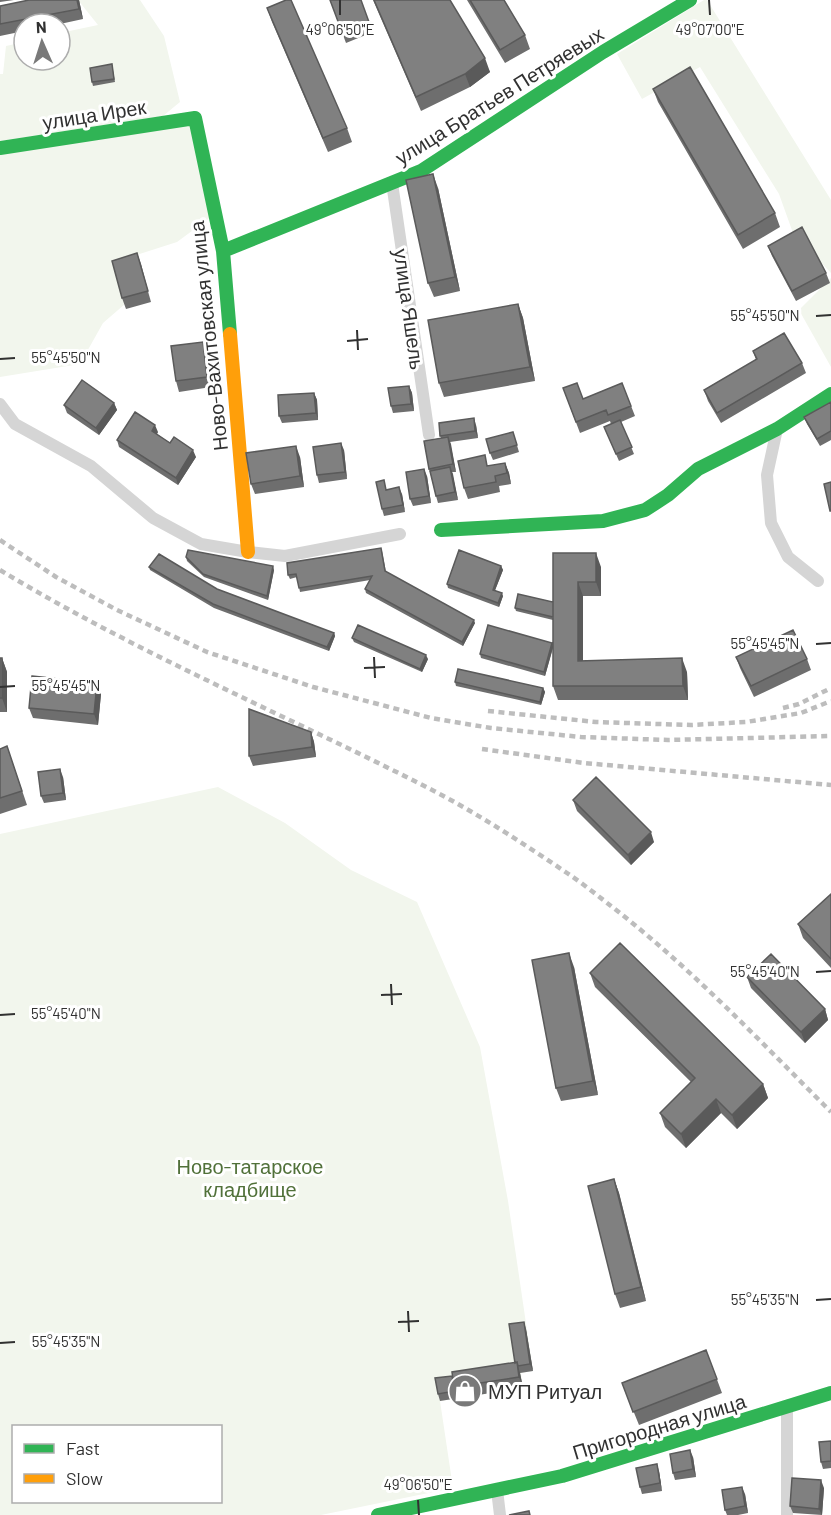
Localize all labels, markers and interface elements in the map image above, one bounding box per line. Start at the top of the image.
north arrow [12,12,72,72]
text: N [35,17,47,36]
text: 49°06'50"E [305,20,375,38]
text: 49°07'00"E [675,20,745,38]
street label: улица Братьев Петряевых [390,21,608,169]
street label: улица Ирек [41,94,148,134]
street label: Ново-Вахитовская улица [184,219,232,452]
street label: улица Яшель [390,247,430,371]
text: 55°45'50"N [730,306,800,324]
text: 55°45'50"N [31,348,101,366]
text: 55°45'45"N [730,634,800,652]
text: 55°45'45"N [31,676,101,694]
text: 55°45'40"N [730,962,800,980]
text: 55°45'40"N [31,1004,101,1022]
park label: Ново-татарское кладбище [177,1154,324,1201]
text: 55°45'35"N [731,1290,799,1308]
text: 55°45'35"N [32,1332,100,1350]
shop icon: МУП Ритуал [447,1373,483,1409]
place label: МУП Ритуал [488,1379,602,1403]
street label: Пригородная улица [569,1388,749,1464]
legend [12,1425,222,1503]
text: Fast [66,1437,100,1459]
text: Slow [66,1467,103,1489]
text: 49°06'50"E [383,1475,453,1493]

